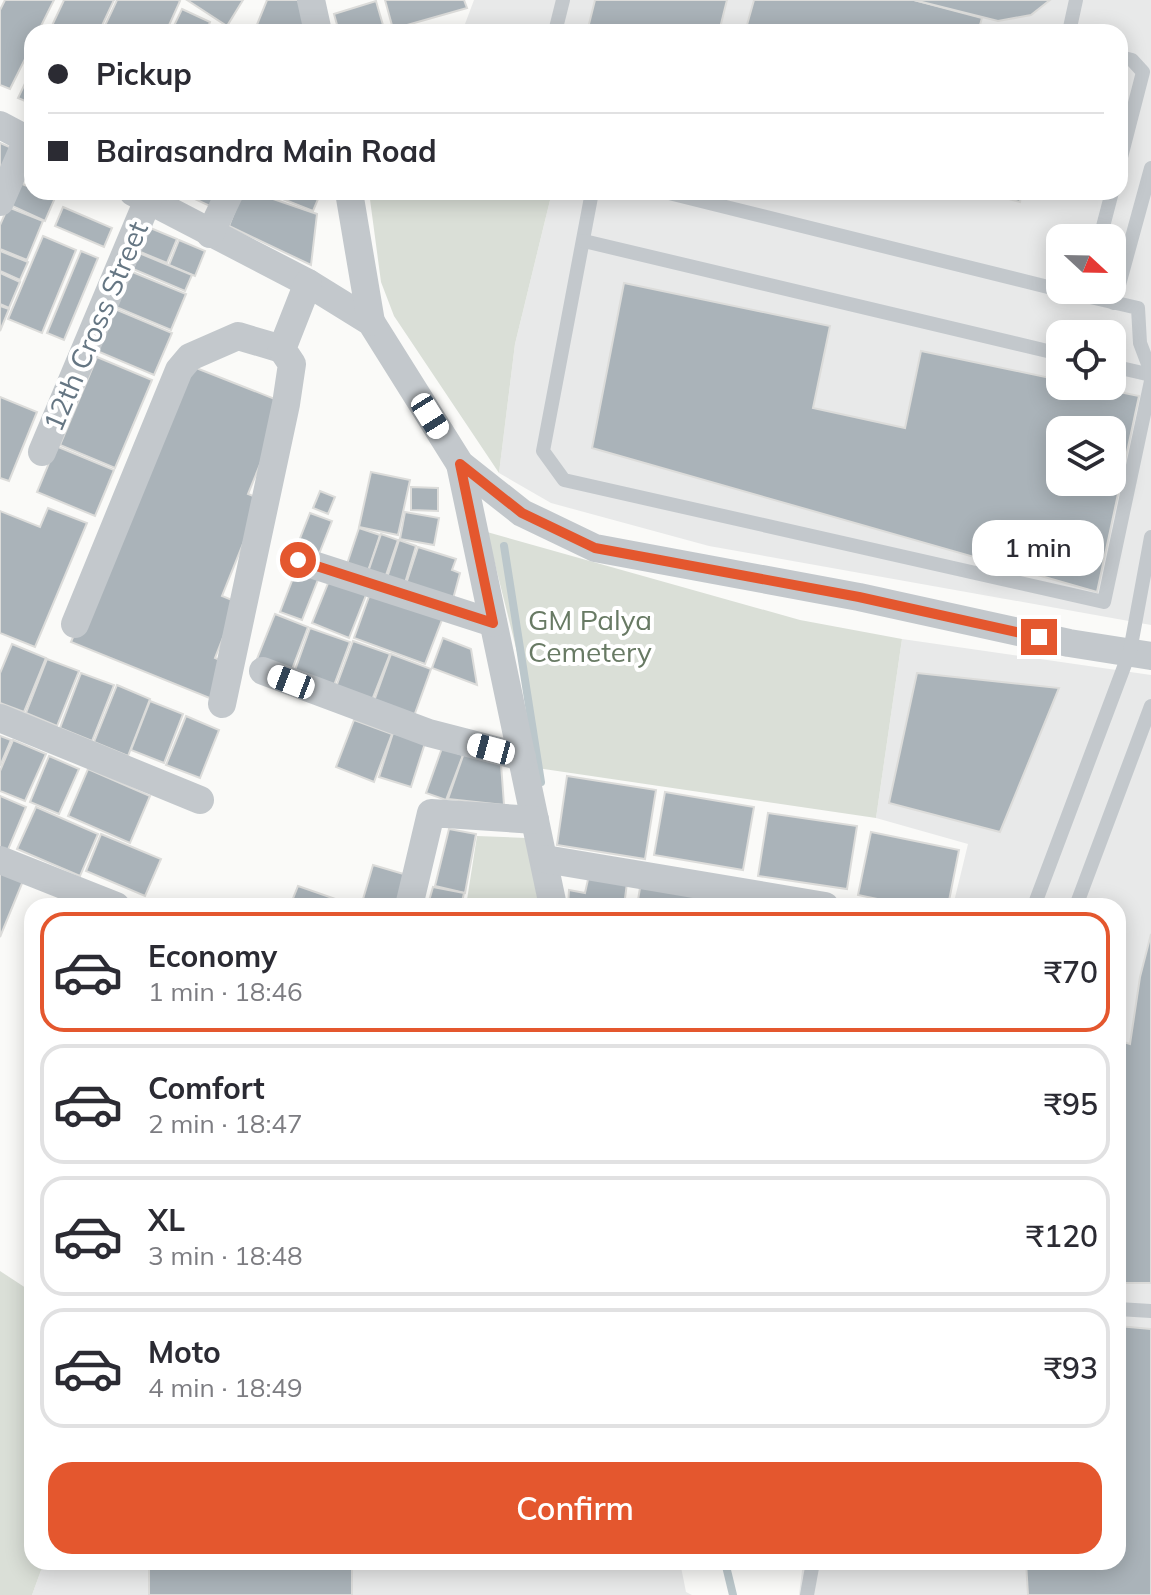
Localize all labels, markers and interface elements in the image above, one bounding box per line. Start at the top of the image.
text: Pickup [96,55,192,93]
text: Bairasandra Main Road [96,132,437,170]
street label: 12th Cross Street [35,216,155,436]
north arrow [1046,224,1126,304]
map controls [1046,224,1126,496]
button: locate [1046,320,1126,400]
car [407,389,453,443]
button: layers [1046,416,1126,496]
callout: 1 min [973,521,1105,577]
text: 1 min [1004,531,1072,564]
route start [280,542,316,578]
park label: GM Palya Cemetery [528,602,652,669]
route end [1021,619,1057,655]
car [264,662,318,702]
car [465,731,517,767]
icon: car [52,936,124,1008]
text: Economy [148,937,277,975]
text: ₹70 [1044,953,1098,991]
text: 1 min · 18:46 [148,975,303,1008]
icon: car [52,1068,124,1140]
text: Comfort [148,1069,265,1107]
text: ₹95 [1044,1085,1098,1123]
text: 2 min · 18:47 [148,1107,303,1140]
icon: car [52,1200,124,1272]
text: XL [148,1201,185,1239]
text: ₹120 [1026,1217,1098,1255]
text: 3 min · 18:48 [148,1239,303,1272]
icon: car [52,1332,124,1404]
text: Moto [148,1333,221,1371]
text: ₹93 [1044,1349,1098,1387]
text: 4 min · 18:49 [148,1371,303,1404]
button: Confirm [48,1462,1102,1554]

